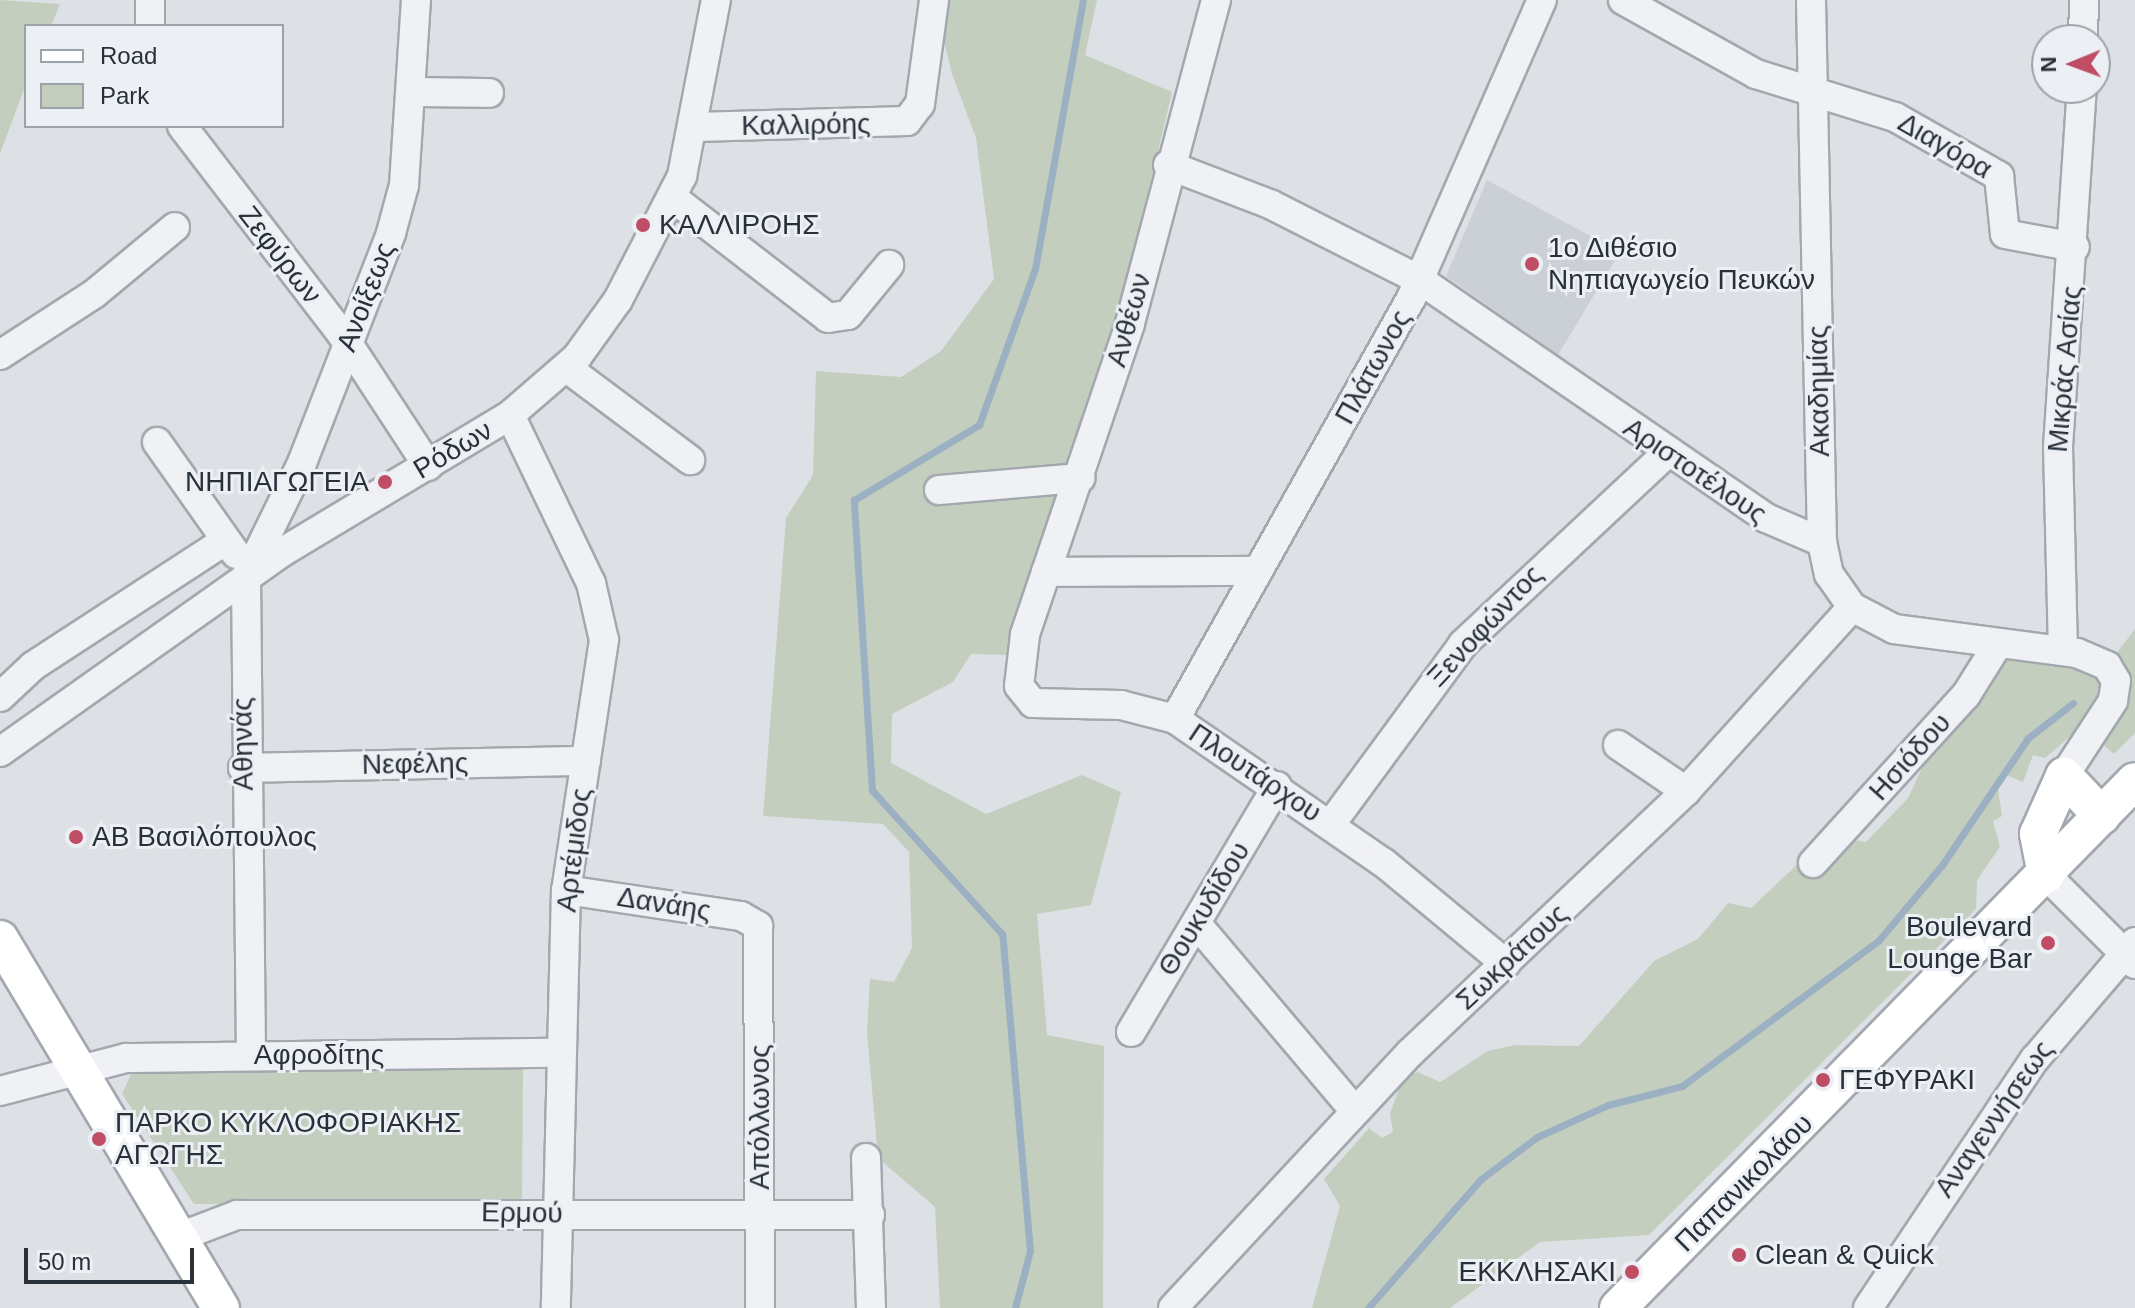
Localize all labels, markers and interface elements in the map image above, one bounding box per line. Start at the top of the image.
legend [24,24,284,128]
north arrow [2031,24,2111,104]
text: Road [100,42,157,69]
text: N [2036,56,2061,73]
text: Park [100,82,149,109]
street label: Διαγόρα [1892,106,1998,186]
street label: Καλλιρόης [741,107,871,143]
street label: Ζεφύρων [231,199,329,311]
place label: ΚΑΛΛΙΡΟΗΣ [659,208,820,242]
marker: ΚΑΛΛΙΡΟΗΣ [634,216,652,234]
place label: 1ο Διθέσιο Νηπιαγωγείο Πευκών [1548,231,1815,297]
street label: Ανοίξεως [330,238,402,356]
marker: 1ο Διθέσιο Νηπιαγωγείο Πευκών [1523,255,1541,273]
street label: Ανθέων [1100,269,1158,371]
street label: Μικράς Ασίας [2041,283,2089,455]
street label: Πλάτωνος [1328,304,1418,430]
street label: Ακαδημίας [1801,325,1837,457]
street label: Αριστοτέλους [1617,411,1773,531]
street label: Ρόδων [408,414,498,486]
place label: ΝΗΠΙΑΓΩΓΕΙΑ [185,465,369,499]
marker: ΝΗΠΙΑΓΩΓΕΙΑ [376,473,394,491]
street label: Ξενοφώντος [1420,558,1550,694]
street label: Αθηνάς [225,697,261,791]
street label: Ησιόδου [1862,706,1958,808]
street label: Πλουτάρχου [1182,716,1328,830]
street label: Νεφέλης [362,746,468,782]
street label: Αρτέμιδος [550,786,598,914]
place label: ΑΒ Βασιλόπουλος [92,820,317,854]
marker: ΑΒ Βασιλόπουλος [67,828,85,846]
street label: Θουκυδίδου [1151,836,1257,982]
street label: Δανάης [615,880,713,928]
street label: Σωκράτους [1449,897,1575,1017]
place label: Boulevard Lounge Bar [1887,910,2032,976]
marker: Boulevard Lounge Bar [2039,934,2057,952]
street label: Αναγεννήσεως [1928,1034,2060,1204]
street label: Αφροδίτης [254,1038,384,1072]
street label: Απόλλωνος [743,1044,777,1190]
place label: ΓΕΦΥΡΑΚΙ [1839,1063,1975,1097]
marker: ΓΕΦΥΡΑΚΙ [1814,1071,1832,1089]
place label: ΠΑΡΚΟ ΚΥΚΛΟΦΟΡΙΑΚΗΣ ΑΓΩΓΗΣ [115,1106,461,1172]
street label: Παπανικολάου [1668,1107,1820,1259]
marker: ΠΑΡΚΟ ΚΥΚΛΟΦΟΡΙΑΚΗΣ ΑΓΩΓΗΣ [90,1130,108,1148]
street label: Ερμού [481,1195,563,1231]
scale bar [28,1232,198,1282]
place label: Clean & Quick [1755,1238,1934,1272]
marker: Clean & Quick [1730,1246,1748,1264]
text: 50 m [38,1248,91,1275]
place label: ΕΚΚΛΗΣΑΚΙ [1459,1255,1616,1289]
marker: ΕΚΚΛΗΣΑΚΙ [1623,1263,1641,1281]

